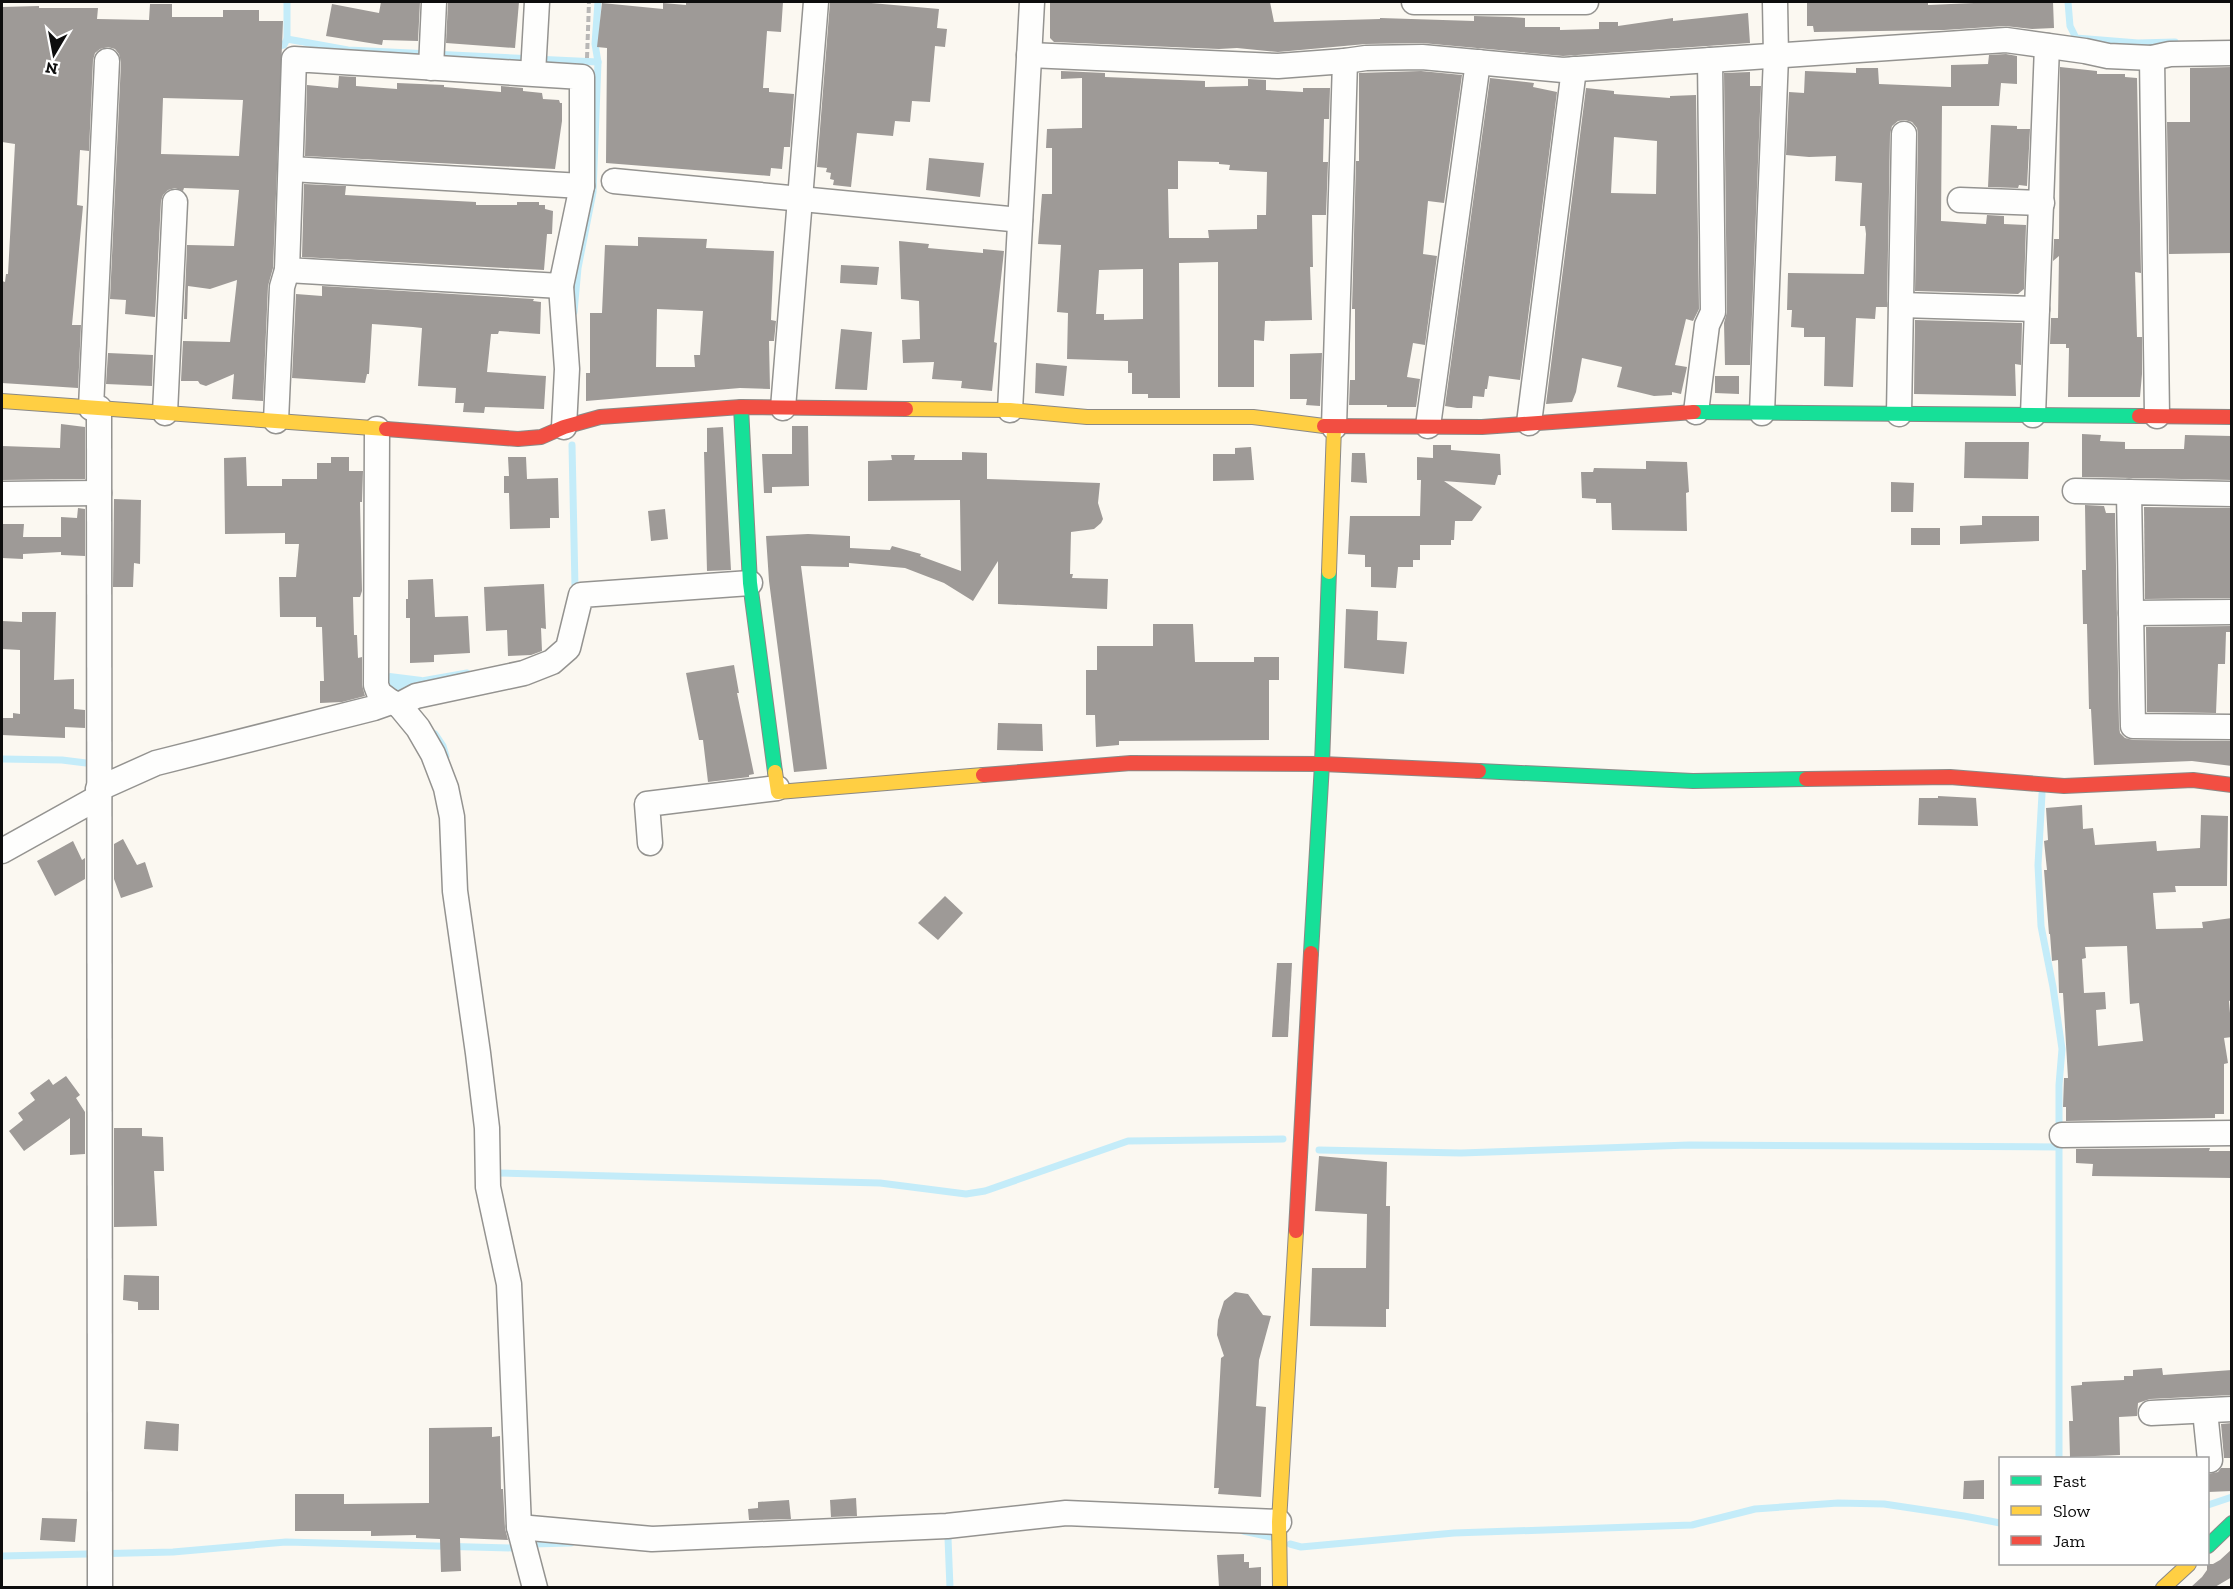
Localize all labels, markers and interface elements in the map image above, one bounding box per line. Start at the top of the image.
north arrow [24,24,84,84]
text: N [44,58,59,79]
legend [1999,1457,2209,1565]
text: Fast [2053,1470,2086,1492]
text: Slow [2053,1500,2090,1522]
text: Jam [2053,1530,2085,1552]

